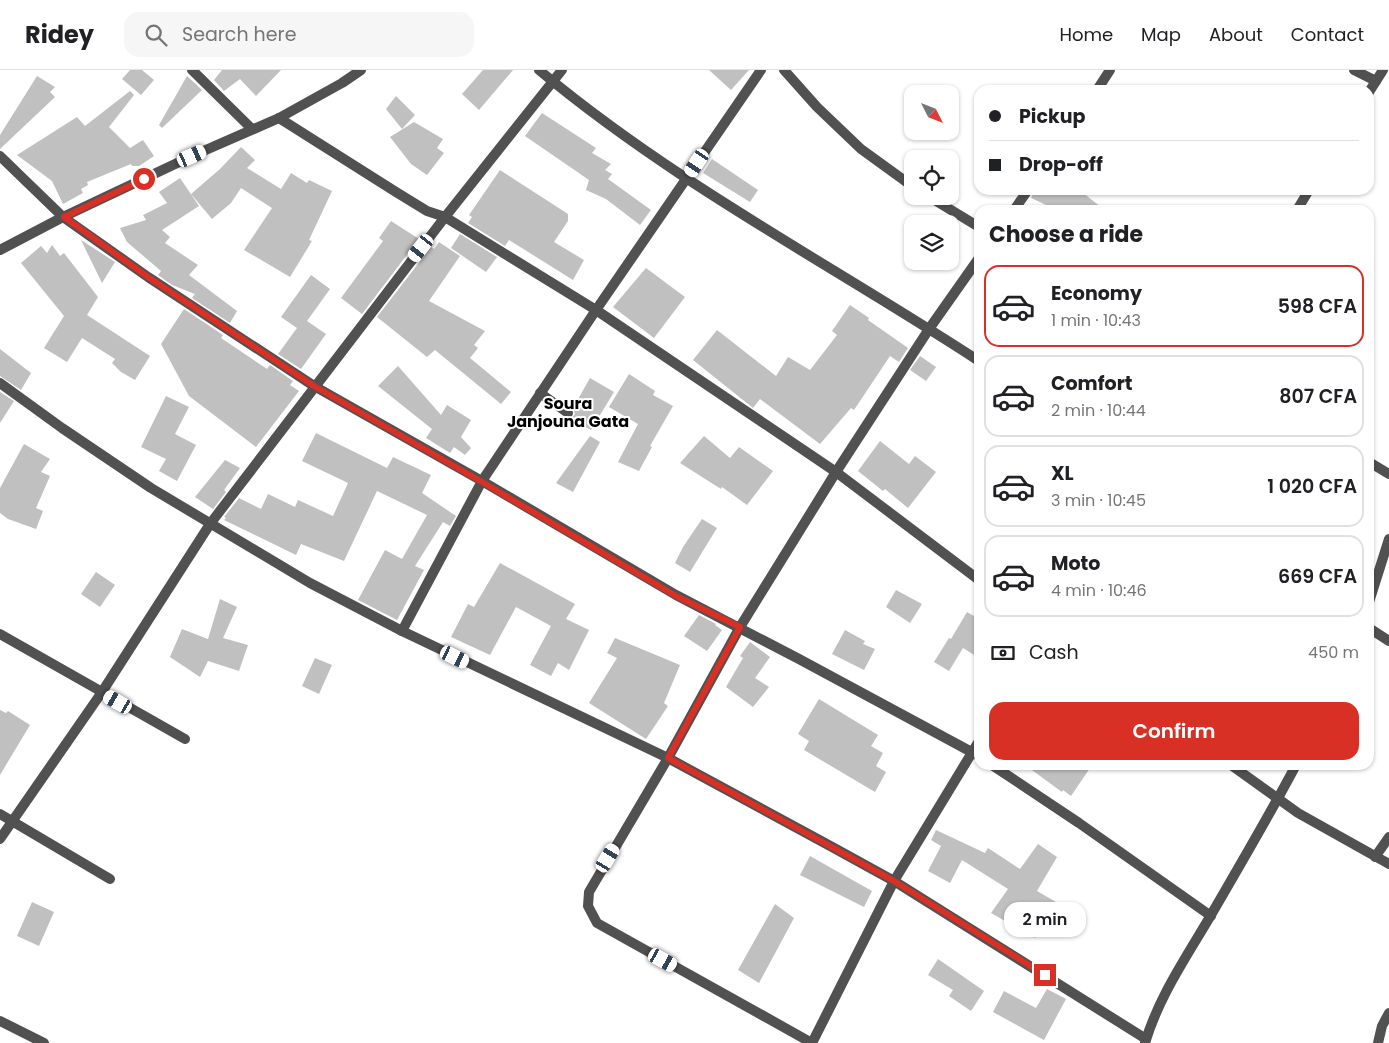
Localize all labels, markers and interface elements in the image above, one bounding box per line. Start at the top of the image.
search box [124,12,474,57]
text: Ridey [25,18,94,51]
icon: search [142,21,170,49]
text: Search here [182,21,296,48]
text: Home [1059,22,1113,47]
text: Map [1141,22,1181,47]
text: About [1209,22,1263,47]
text: Contact [1291,22,1364,47]
north arrow [904,85,959,140]
map controls [904,85,959,270]
text: Pickup [1019,103,1085,130]
car [175,143,208,169]
car [682,146,711,180]
button: locate [904,150,959,205]
text: Drop-off [1019,151,1103,178]
route start [133,168,155,190]
button: layers [904,215,959,270]
text: Choose a ride [989,219,1143,250]
car [405,232,436,264]
text: Economy [1051,280,1142,307]
icon: car [991,284,1036,329]
text: 598 CFA [1278,293,1357,320]
text: 1 min · 10:43 [1051,309,1141,332]
text: Comfort [1051,370,1133,397]
icon: car [991,374,1036,419]
text: 807 CFA [1279,383,1357,410]
district label: Soura Janjouna Gata [507,392,629,433]
text: 2 min · 10:44 [1051,399,1146,422]
text: XL [1051,460,1074,487]
icon: car [991,464,1036,509]
text: 1 020 CFA [1267,473,1357,500]
text: 3 min · 10:45 [1051,489,1146,512]
text: Moto [1051,550,1100,577]
icon: car [991,554,1036,599]
text: 669 CFA [1278,563,1357,590]
text: 4 min · 10:46 [1051,579,1147,602]
icon: cash [989,639,1017,667]
text: Cash [1029,639,1079,666]
text: 450 m [1308,641,1359,664]
car [438,644,471,670]
car [101,688,134,716]
button: Confirm [989,702,1359,760]
car [593,841,622,875]
callout: 2 min [1004,902,1086,938]
text: 2 min [1023,908,1067,931]
car [646,946,679,974]
route end [1034,964,1056,986]

